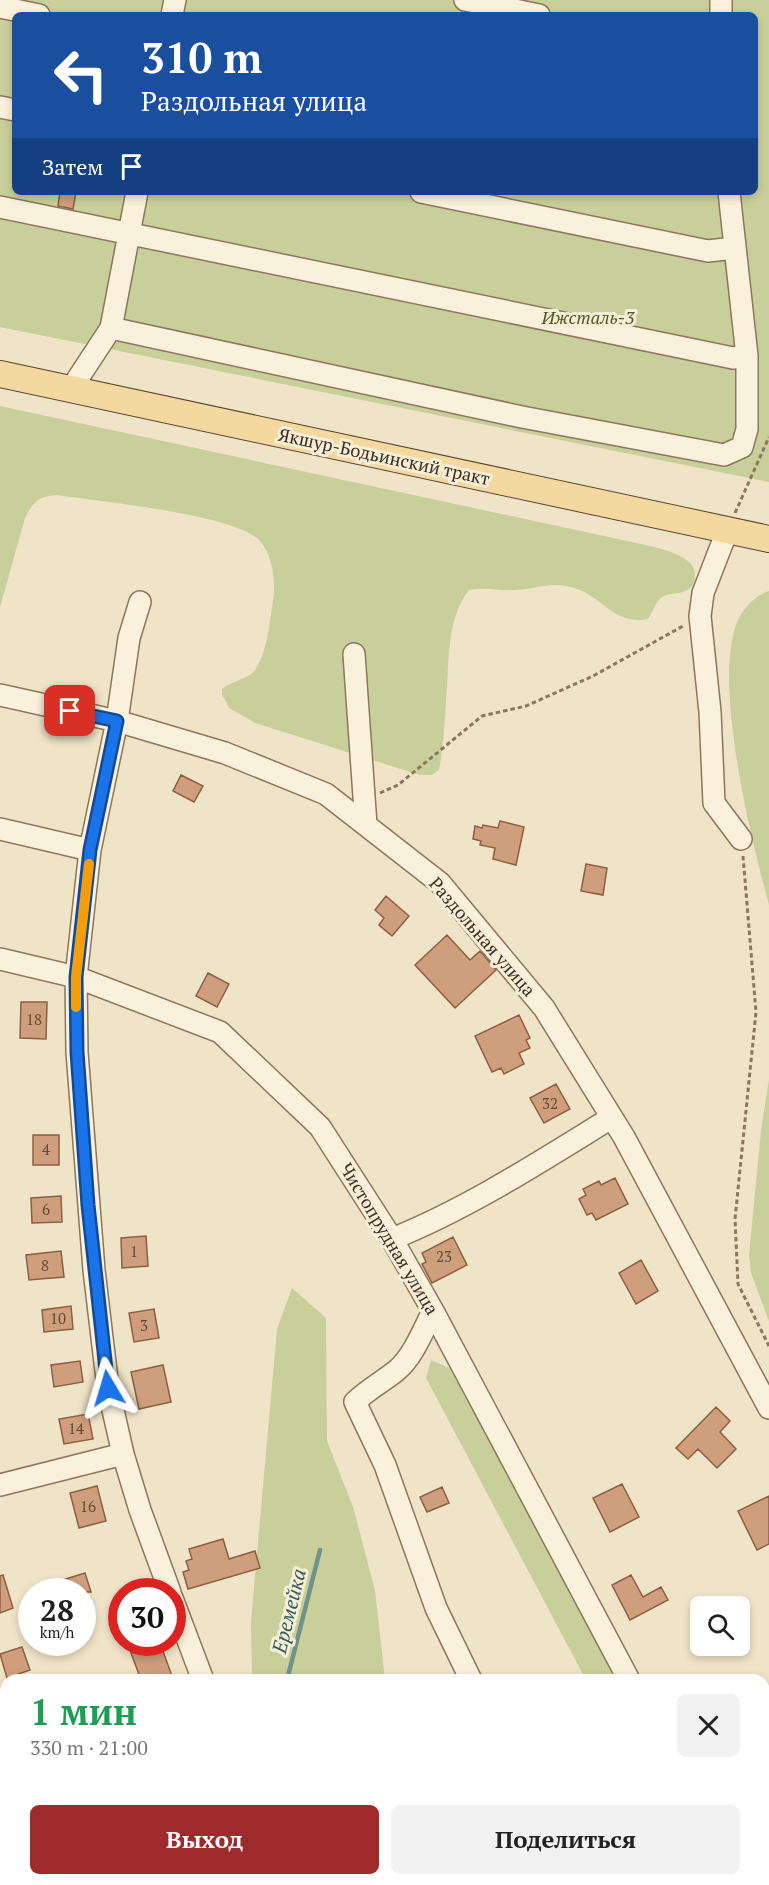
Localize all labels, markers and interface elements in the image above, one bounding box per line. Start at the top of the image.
text: 310 m [141,29,262,85]
icon: left [42,36,120,114]
text: Раздольная улица [141,83,367,119]
icon: arrive [115,150,148,183]
text: Затем [42,152,103,181]
park label: Ижсталь-3 [540,305,635,329]
street label: Якшур-Бодьинский тракт [276,422,492,490]
pin [44,685,95,736]
icon: arrive [53,694,86,727]
street label: Раздольная улица [424,872,541,1001]
house number: 18 [26,1009,42,1029]
house number: 32 [542,1093,558,1113]
house number: 4 [42,1139,50,1159]
street label: Чистопрудная улица [335,1158,445,1319]
house number: 6 [42,1199,50,1219]
house number: 1 [130,1241,138,1261]
house number: 23 [436,1246,452,1266]
house number: 8 [41,1255,49,1275]
house number: 10 [50,1308,66,1328]
house number: 3 [140,1315,148,1335]
position arrow [76,1356,140,1420]
house number: 14 [68,1418,84,1438]
house number: 16 [80,1496,96,1516]
water label: Еремейка [265,1566,312,1657]
speed limit sign: 30 [108,1578,186,1656]
text: 28 [40,1590,74,1630]
map controls [690,1596,750,1656]
button: search [690,1596,750,1656]
text: km/h [40,1622,74,1642]
text: 1 мин [30,1688,137,1735]
button: close [677,1694,740,1757]
text: 330 m · 21:00 [30,1734,148,1761]
button: Выход [30,1805,379,1874]
button: Поделиться [391,1805,740,1874]

